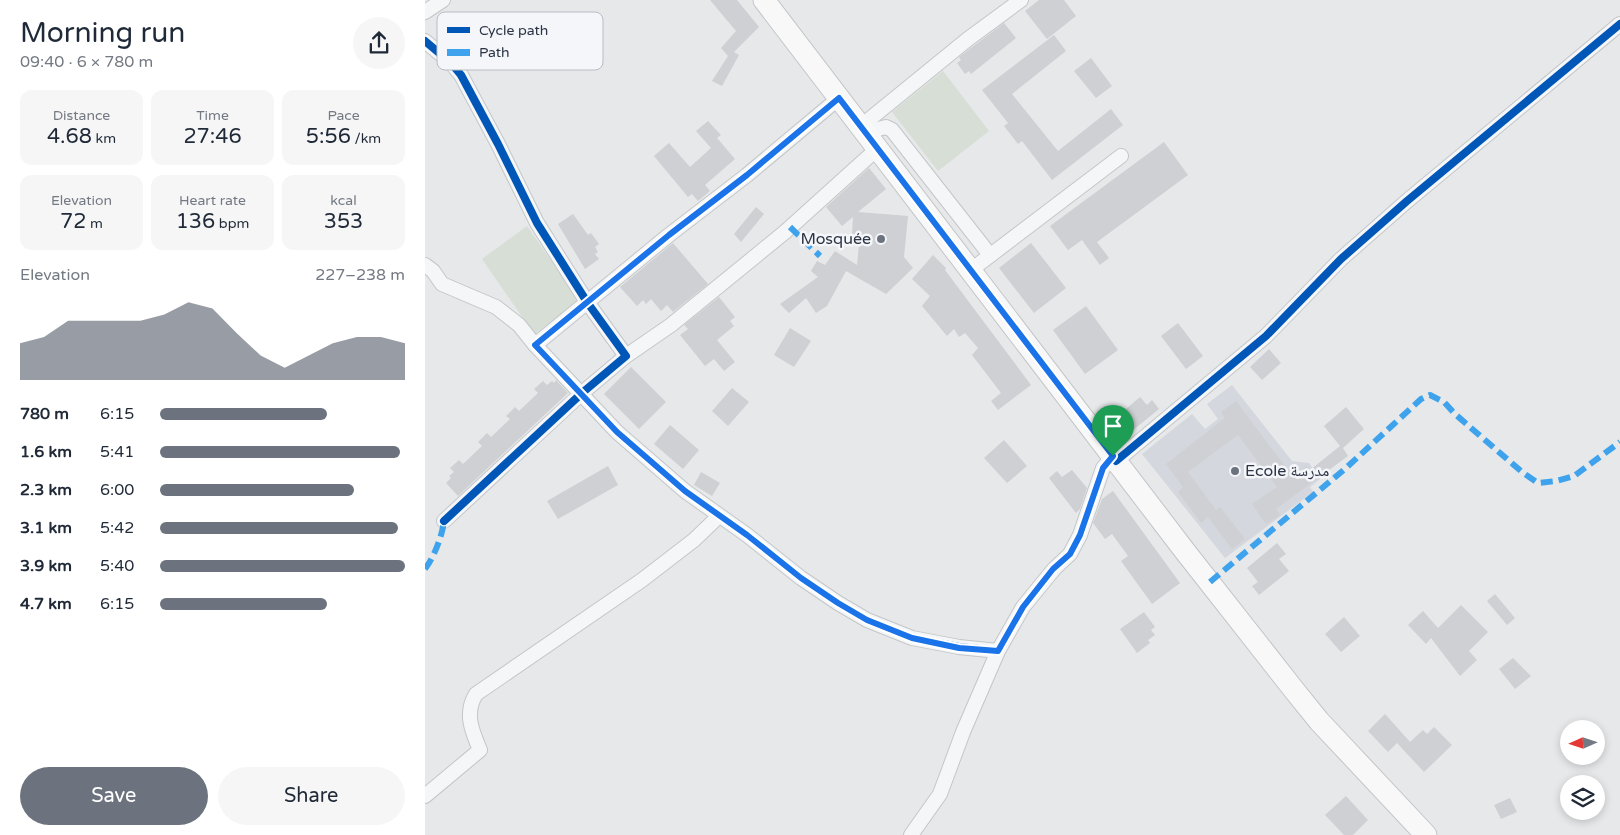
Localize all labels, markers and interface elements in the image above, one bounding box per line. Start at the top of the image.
legend [437,12,603,70]
text: Morning run [20,16,185,50]
button: share [353,17,405,69]
text: Cycle path [479,22,548,39]
text: Path [479,44,510,61]
text: 09:40 · 6 × 780 m [20,52,153,72]
text: Distance [53,107,110,124]
text: Time [196,107,229,124]
text: Pace [327,107,360,124]
text: 4.68 [47,124,92,149]
text: 27:46 [183,124,242,149]
text: 5:56 [306,124,351,149]
text: km [92,130,116,147]
text: /km [351,130,381,147]
text: Elevation [51,192,112,209]
text: Heart rate [179,192,246,209]
text: kcal [330,192,357,209]
text: 72 [60,209,86,234]
text: 136 [176,209,215,234]
text: 353 [324,209,363,234]
text: m [86,215,103,232]
text: bpm [215,215,249,232]
place label: Mosquée [800,229,871,249]
marker: Mosquée [875,233,887,245]
text: Elevation [20,265,90,285]
text: 227–238 m [315,265,405,285]
text: 780 m [20,404,69,424]
text: 6:15 [100,404,134,424]
pin [1092,405,1134,456]
icon: arrive [1099,412,1127,440]
text: 1.6 km [20,442,72,462]
text: 5:41 [100,442,134,462]
place label: Ecole مدرسة [1245,461,1329,481]
marker: Ecole مدرسة [1229,465,1241,477]
text: 2.3 km [20,480,72,500]
text: 6:00 [100,480,134,500]
text: 3.1 km [20,518,72,538]
text: 5:42 [100,518,134,538]
text: 3.9 km [20,556,72,576]
text: 5:40 [100,556,134,576]
text: 4.7 km [20,594,72,614]
text: 6:15 [100,594,134,614]
north arrow [1560,720,1605,765]
map controls [1560,720,1605,820]
button: Save [20,767,208,825]
button: Share [218,767,405,825]
button: layers [1560,775,1605,820]

